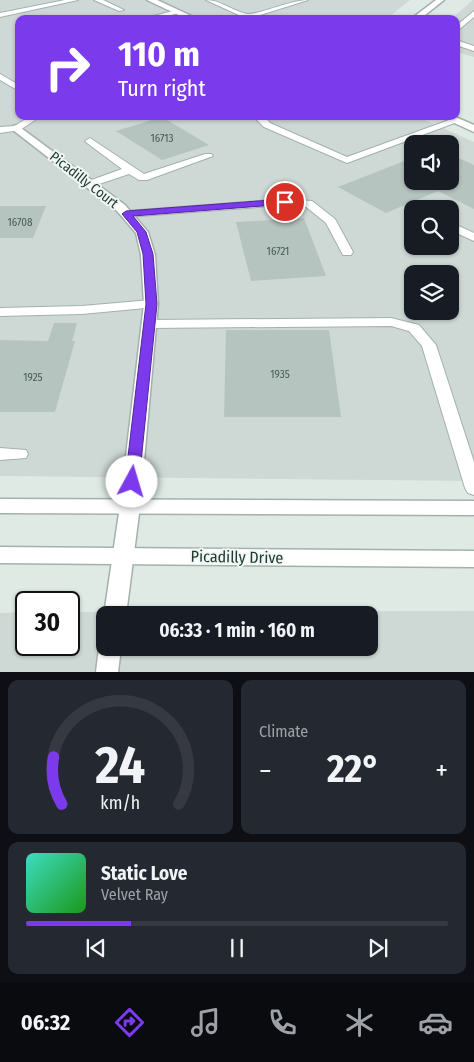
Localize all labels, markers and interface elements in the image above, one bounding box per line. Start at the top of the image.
text: 110 m [118,33,200,75]
icon: right [35,35,100,100]
text: Turn right [118,75,206,102]
house number: 16713 [150,132,174,145]
map controls [404,135,459,320]
button: sound [404,135,459,190]
street label: Picadilly Court [46,148,122,212]
pin [264,181,306,223]
icon: arrive [271,188,299,216]
button: search [404,200,459,255]
house number: 16708 [7,216,33,229]
house number: 16721 [267,245,289,258]
button: layers [404,265,459,320]
house number: 1935 [270,368,290,381]
house number: 1925 [23,371,43,384]
position arrow [105,455,157,507]
street label: Picadilly Drive [191,547,284,567]
speed limit sign: 30 [15,591,80,656]
text: 06:33 · 1 min · 160 m [159,619,315,642]
text: Climate [259,722,308,741]
text: 24 [95,734,145,797]
text: 22° [327,746,380,792]
text: − [259,754,272,787]
text: + [435,754,448,787]
text: km/h [101,792,140,814]
text: Static Love [101,862,188,885]
text: Velvet Ray [101,885,168,904]
icon: previous [82,934,110,962]
icon: pause [223,934,251,962]
icon: next [364,934,392,962]
icon: directions [112,1005,147,1040]
icon: music [188,1005,223,1040]
icon: phone [265,1005,300,1040]
icon: climate [342,1005,377,1040]
icon: car [418,1005,453,1040]
text: 06:32 [21,1009,70,1036]

